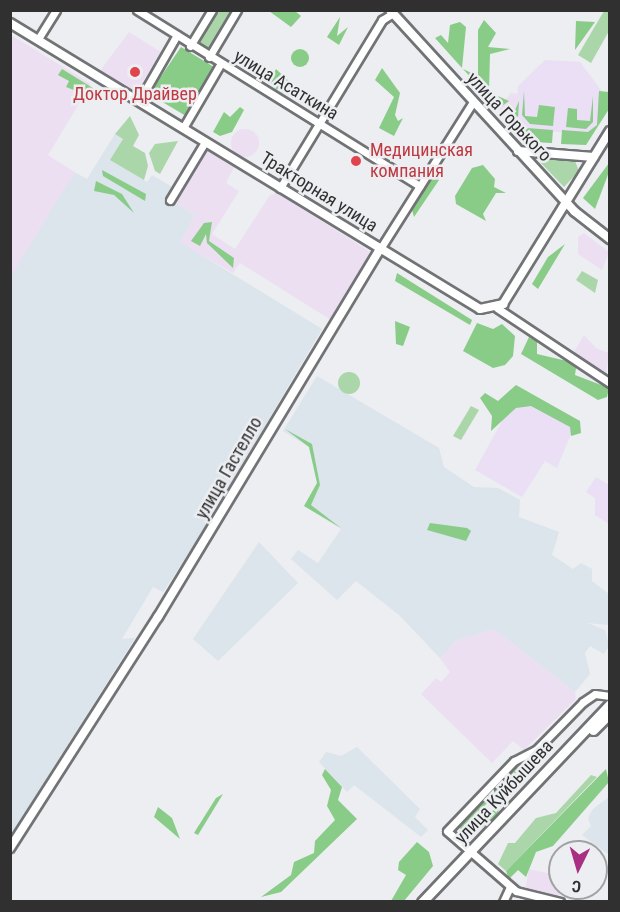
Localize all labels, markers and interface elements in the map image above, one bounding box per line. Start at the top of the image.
street label: улица Асаткина [230,45,342,125]
marker: Доктор Драйвер [126,63,144,81]
street label: улица Горького [462,68,556,166]
place label: Доктор Драйвер [73,83,197,105]
place label: Медицинская компания [370,140,473,182]
street label: Тракторная улица [256,147,382,237]
marker: Медицинская компания [347,152,365,170]
street label: улица Гастелло [191,413,267,523]
street label: улица Куйбышева [450,736,558,848]
north arrow [548,840,608,900]
text: С [571,877,582,896]

